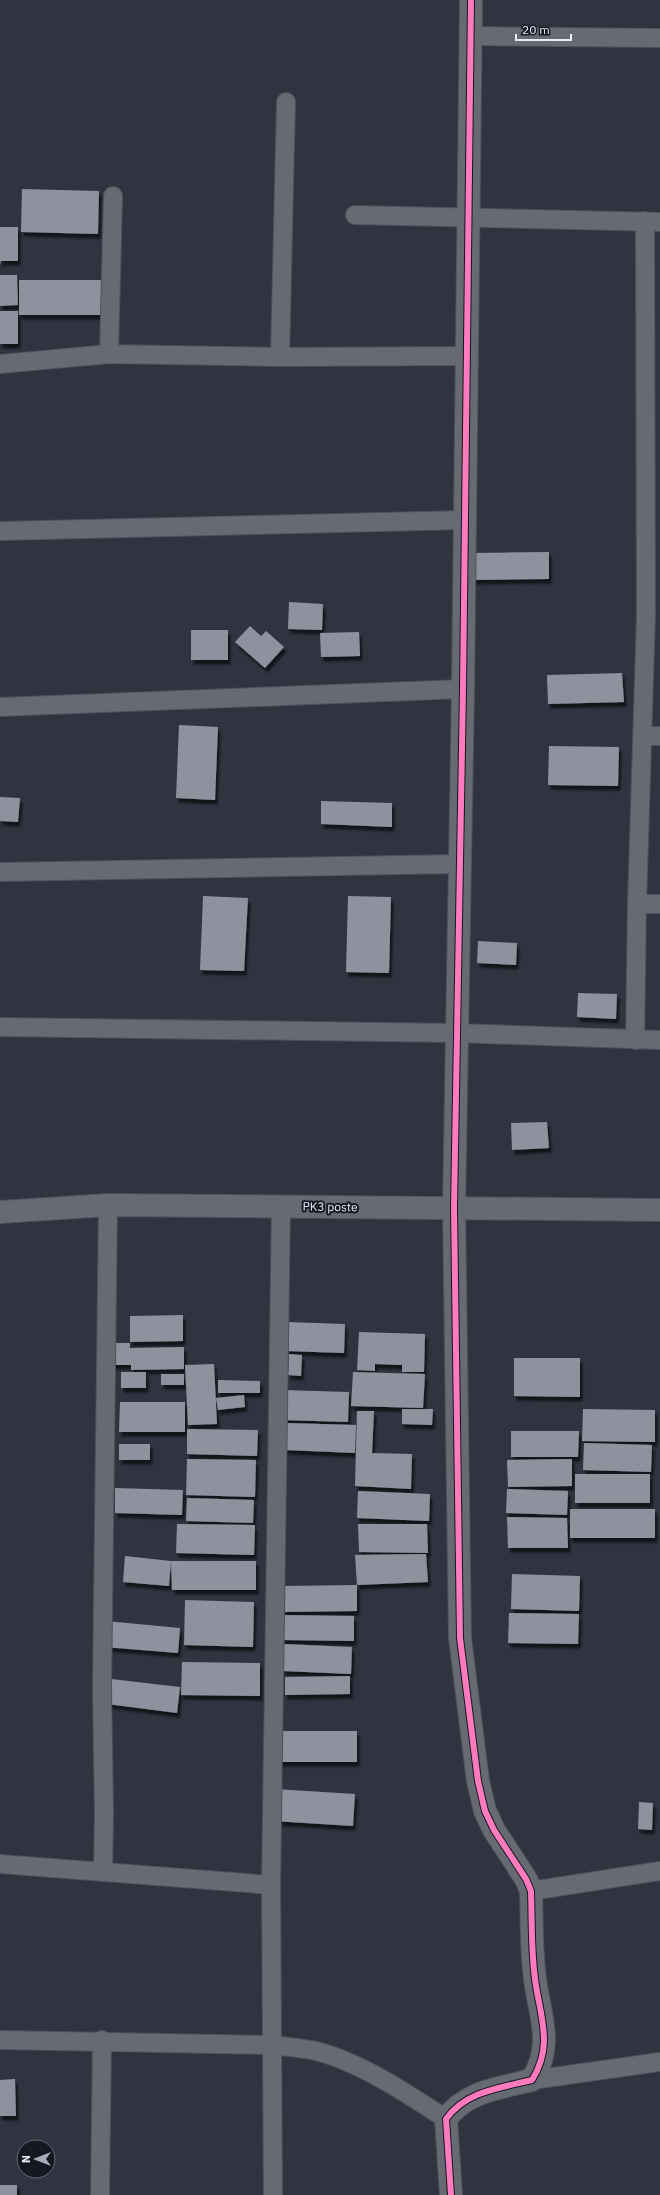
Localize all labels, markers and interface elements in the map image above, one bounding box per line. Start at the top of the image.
scale bar [516,16,571,42]
text: 20 m [522,22,550,37]
street label: PK3 poste [302,1199,358,1214]
north arrow [16,2139,56,2179]
text: N [19,2155,33,2163]

